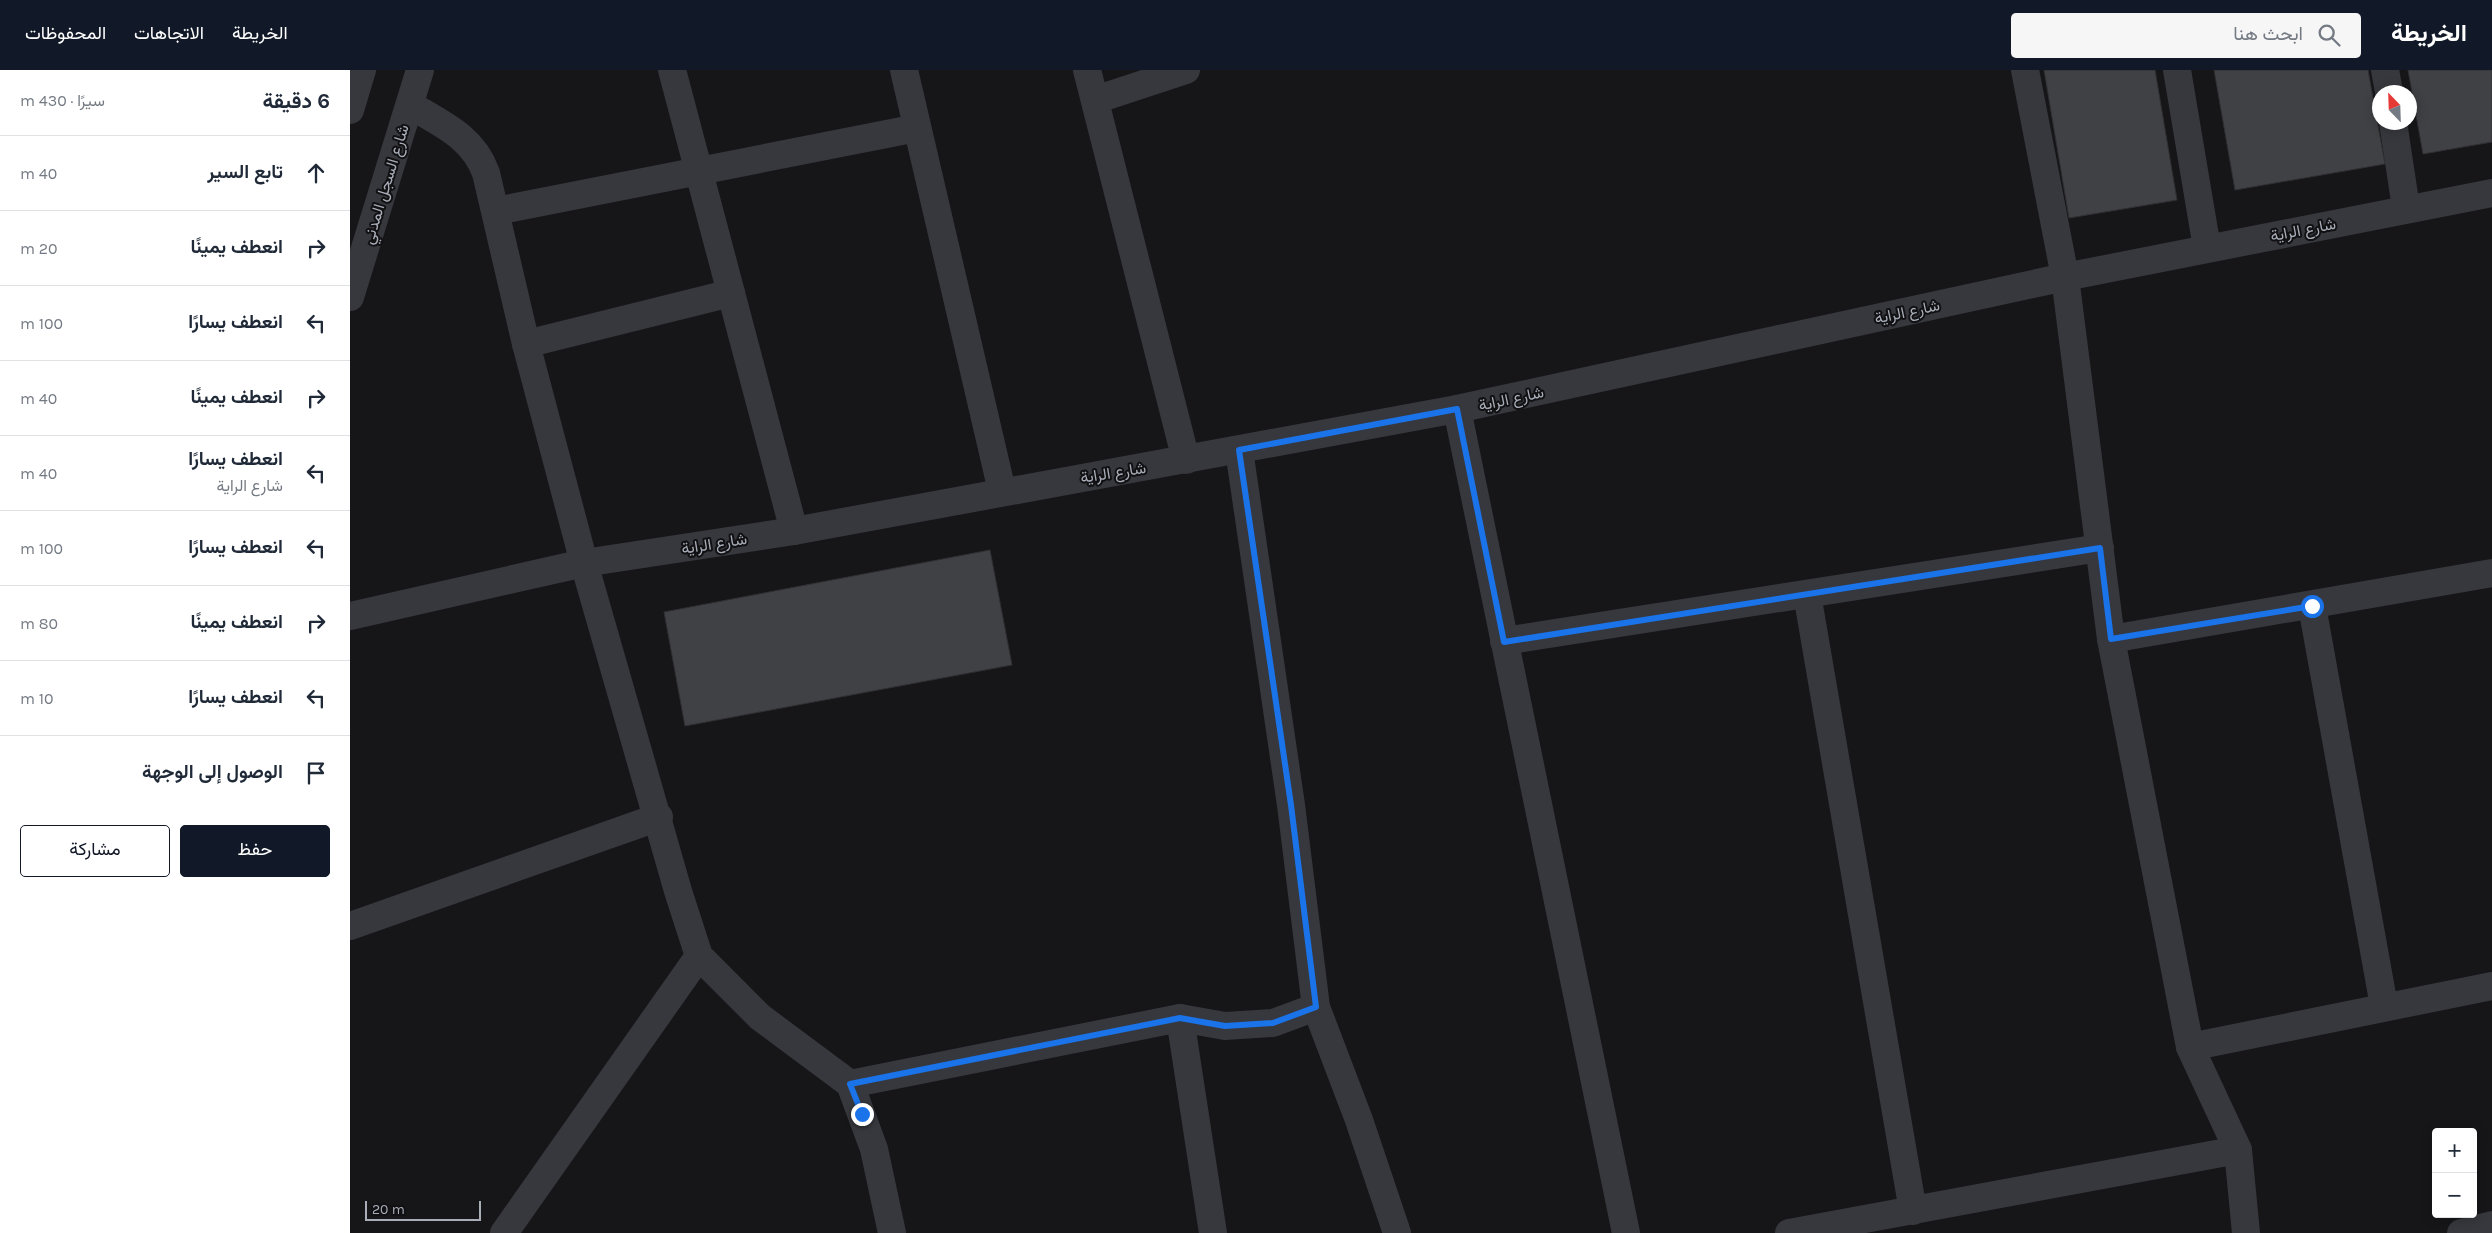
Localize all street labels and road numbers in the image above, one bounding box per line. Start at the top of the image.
street label: شارع السجل المدني [358,122,417,247]
street label: شارع الراية [2269,214,2338,247]
street label: شارع الراية [1873,295,1942,330]
street label: شارع الراية [1477,382,1546,417]
street label: شارع الراية [1079,458,1148,489]
street label: شارع الراية [680,529,749,560]

